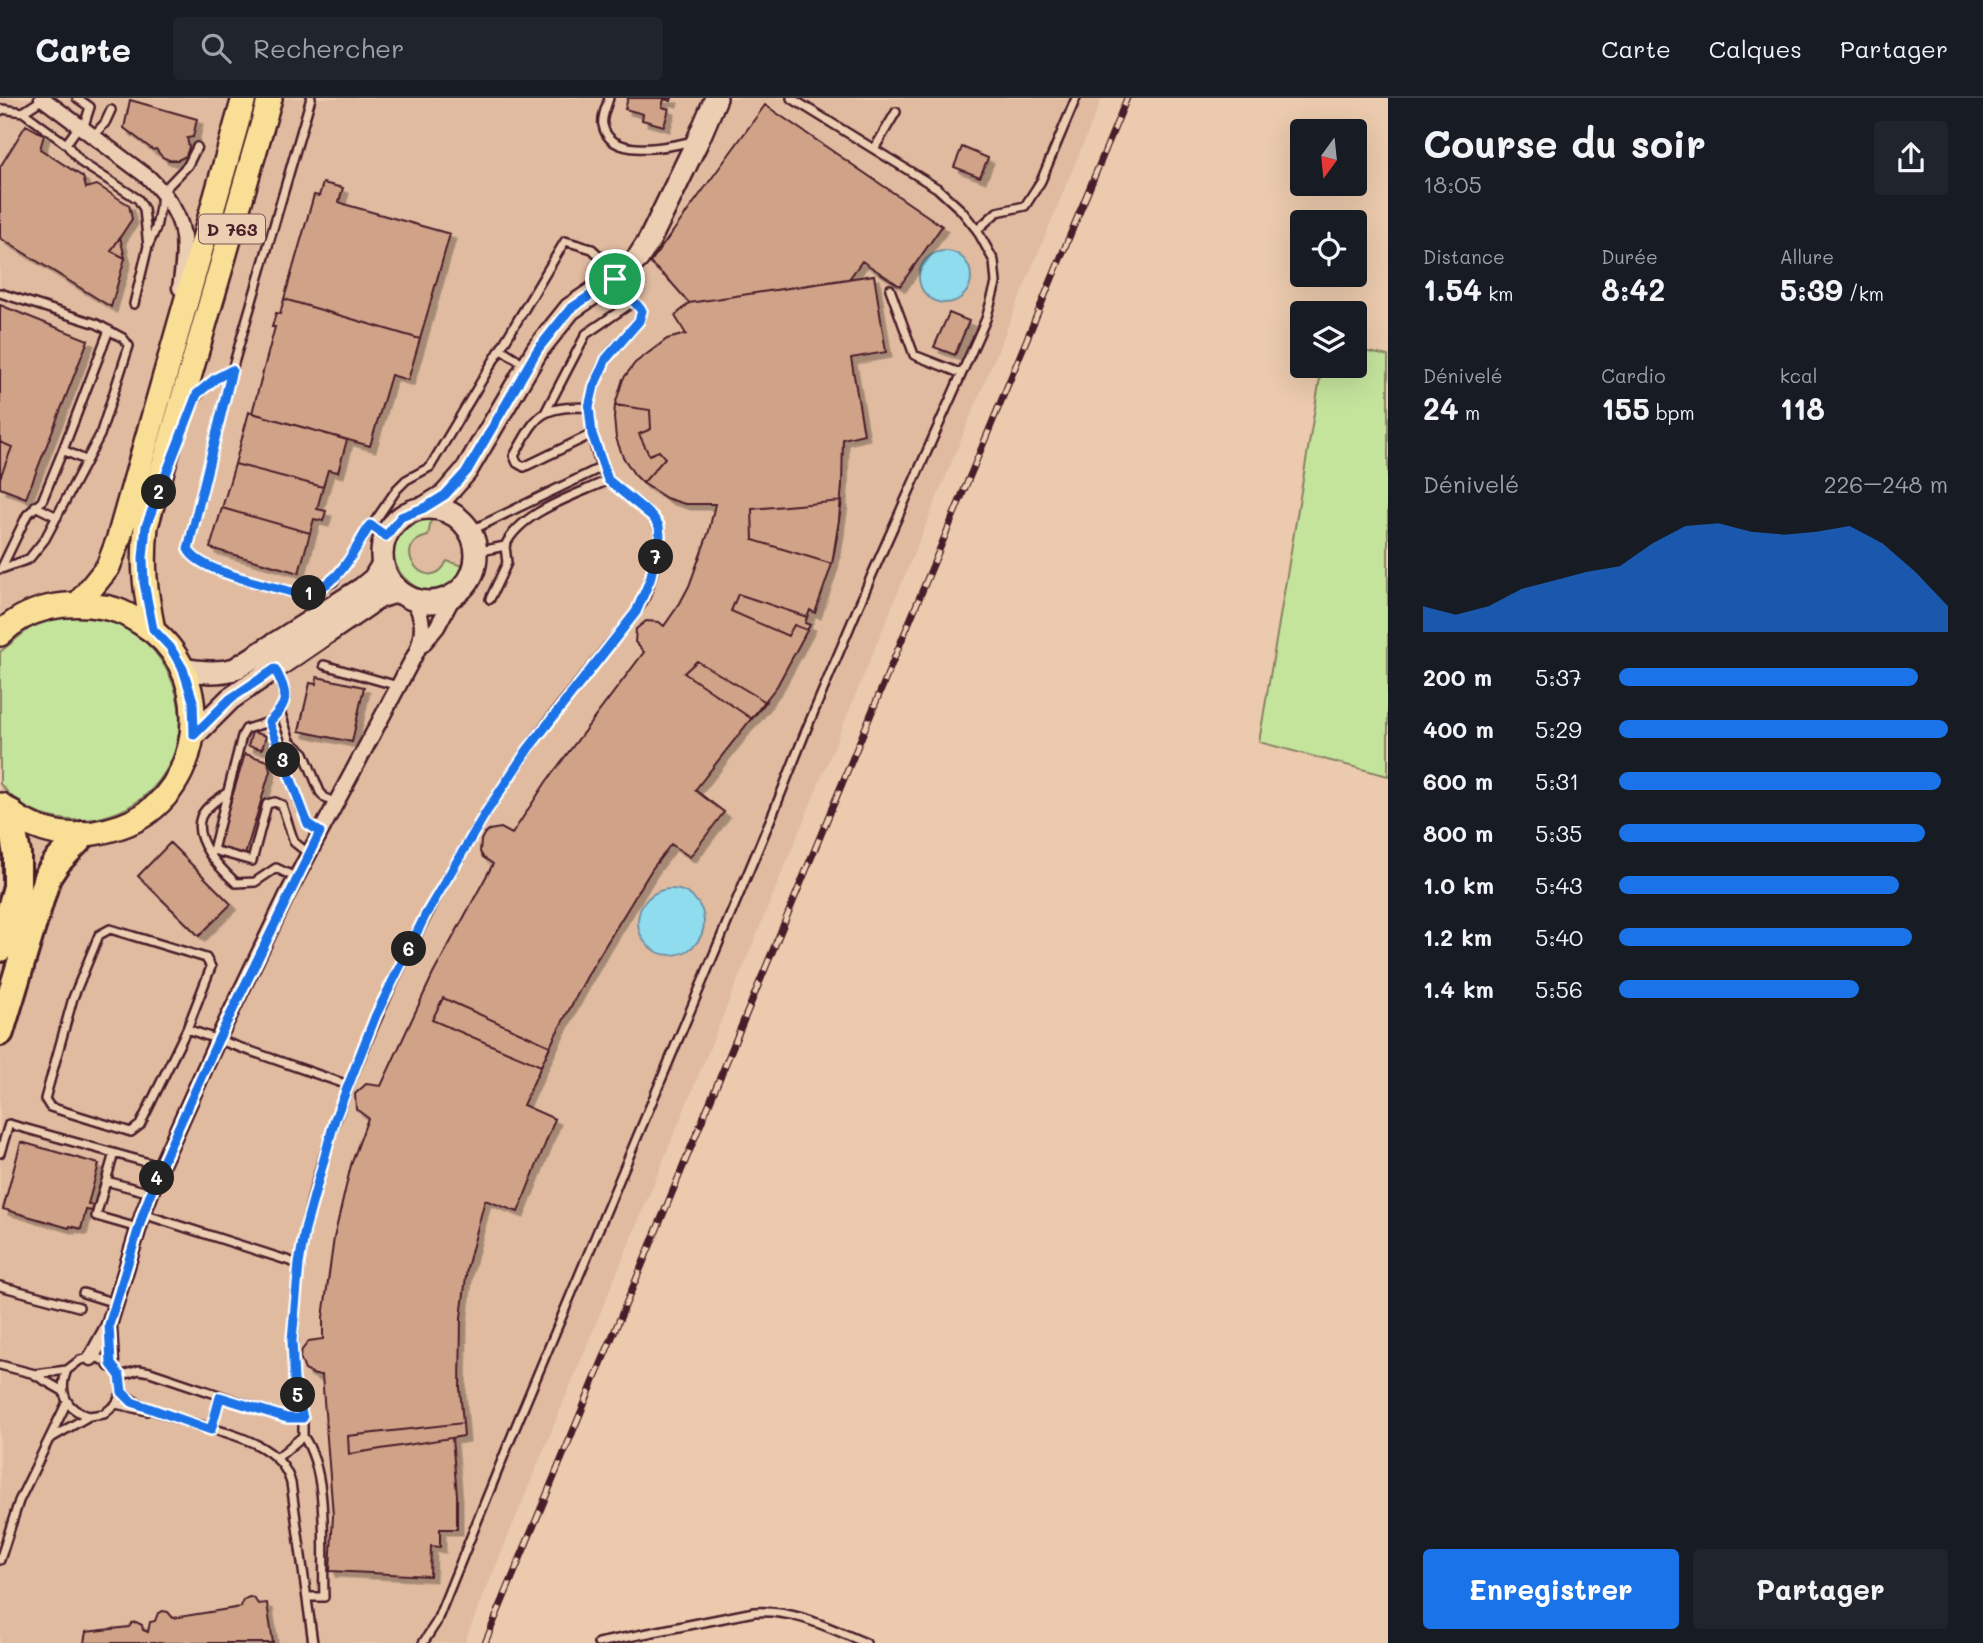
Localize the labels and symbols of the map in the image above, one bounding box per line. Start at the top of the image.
north arrow [1290,119,1367,196]
road number: D 763 [199,214,265,244]
pin [585,249,645,309]
pin: 2 [142,474,176,510]
pin: 7 [638,540,674,574]
pin: 1 [292,575,326,610]
pin: 3 [266,742,300,778]
pin: 6 [392,932,426,966]
pin: 4 [140,1160,174,1196]
pin: 5 [280,1378,316,1412]

